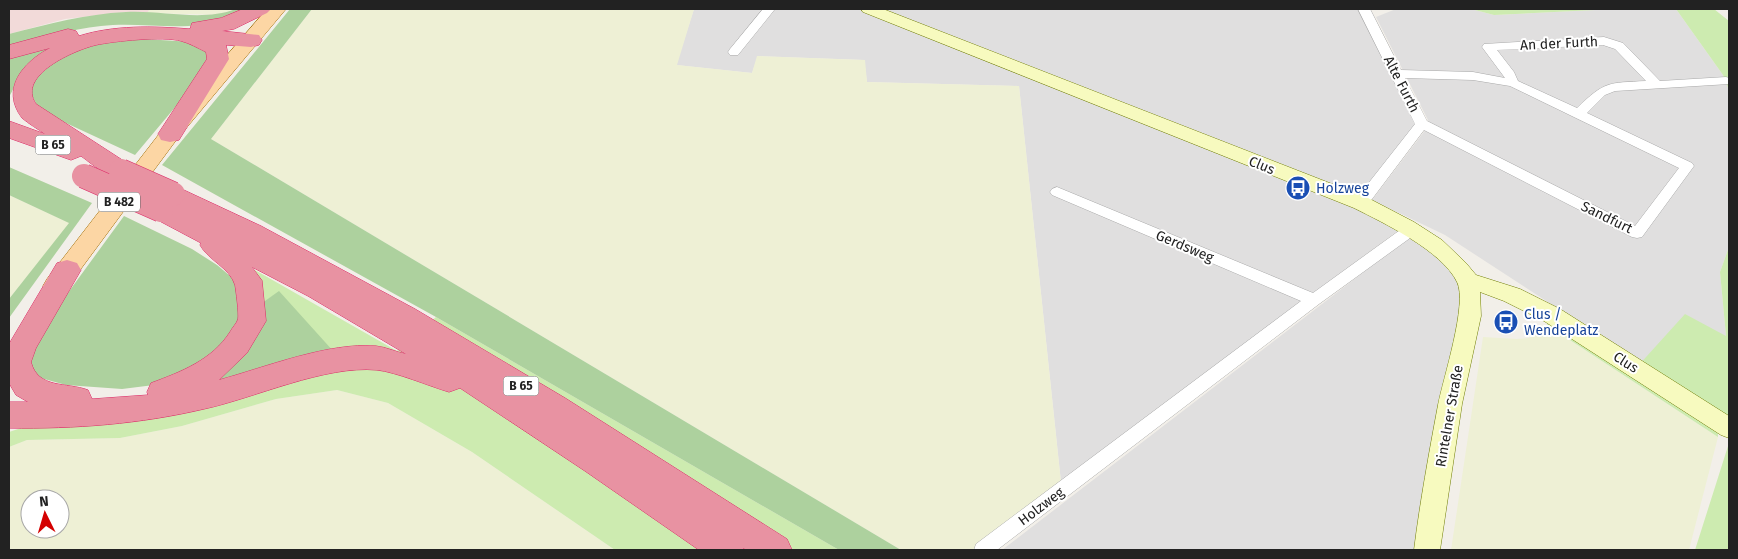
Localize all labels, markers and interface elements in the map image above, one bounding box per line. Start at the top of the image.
street label: An der Furth [1520,33,1599,54]
street label: Alte Furth [1380,53,1423,115]
road number: B 65 [36,136,70,154]
street label: Clus [1246,153,1278,178]
bus stop icon: Holzweg [1285,175,1311,201]
place label: Holzweg [1316,180,1370,197]
road number: B 482 [98,192,140,212]
street label: Sandfurt [1578,198,1636,238]
street label: Gerdsweg [1153,227,1217,267]
place label: Clus / Wendeplatz [1524,306,1598,339]
bus stop icon: Clus / Wendeplatz [1493,309,1519,335]
street label: Clus [1610,348,1642,377]
street label: Rintelner Straße [1432,364,1467,468]
road number: B 65 [504,376,538,396]
street label: Holzweg [1015,483,1068,529]
north arrow [20,489,70,539]
text: N [39,493,49,510]

